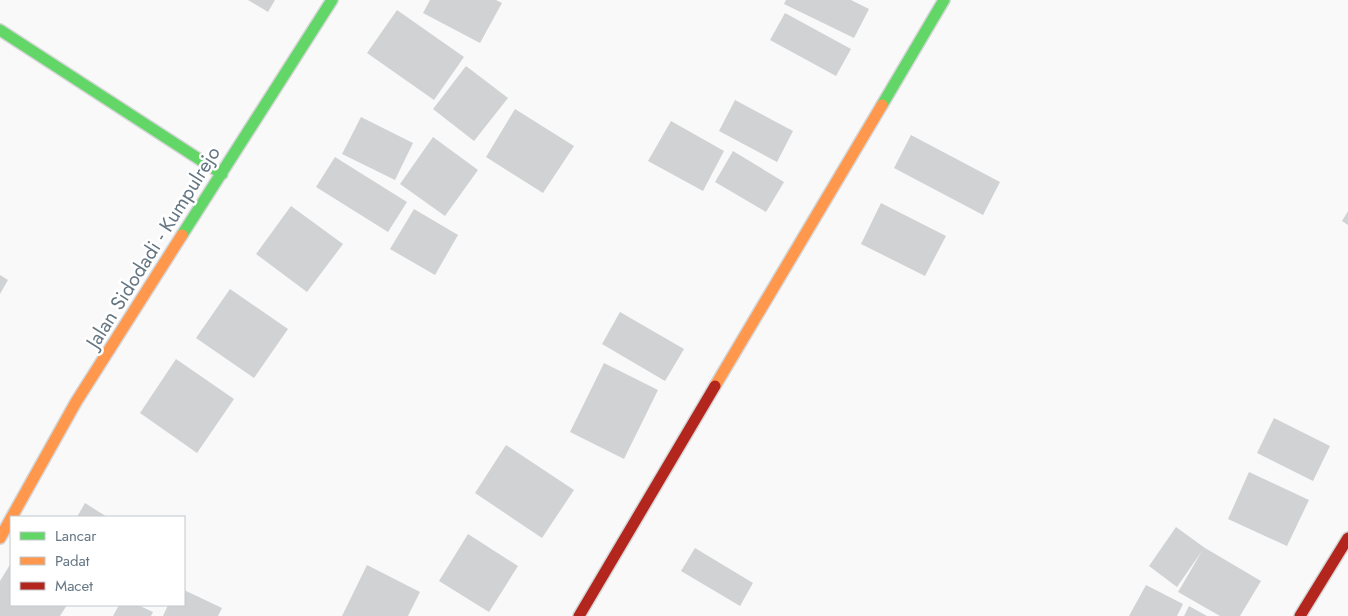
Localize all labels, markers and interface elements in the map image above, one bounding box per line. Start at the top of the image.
street label: Jalan Sidodadi - Kumpulrejo [78,141,228,357]
legend [10,516,185,606]
text: Lancar [55,525,97,547]
text: Padat [55,550,90,572]
text: Macet [55,575,93,597]

